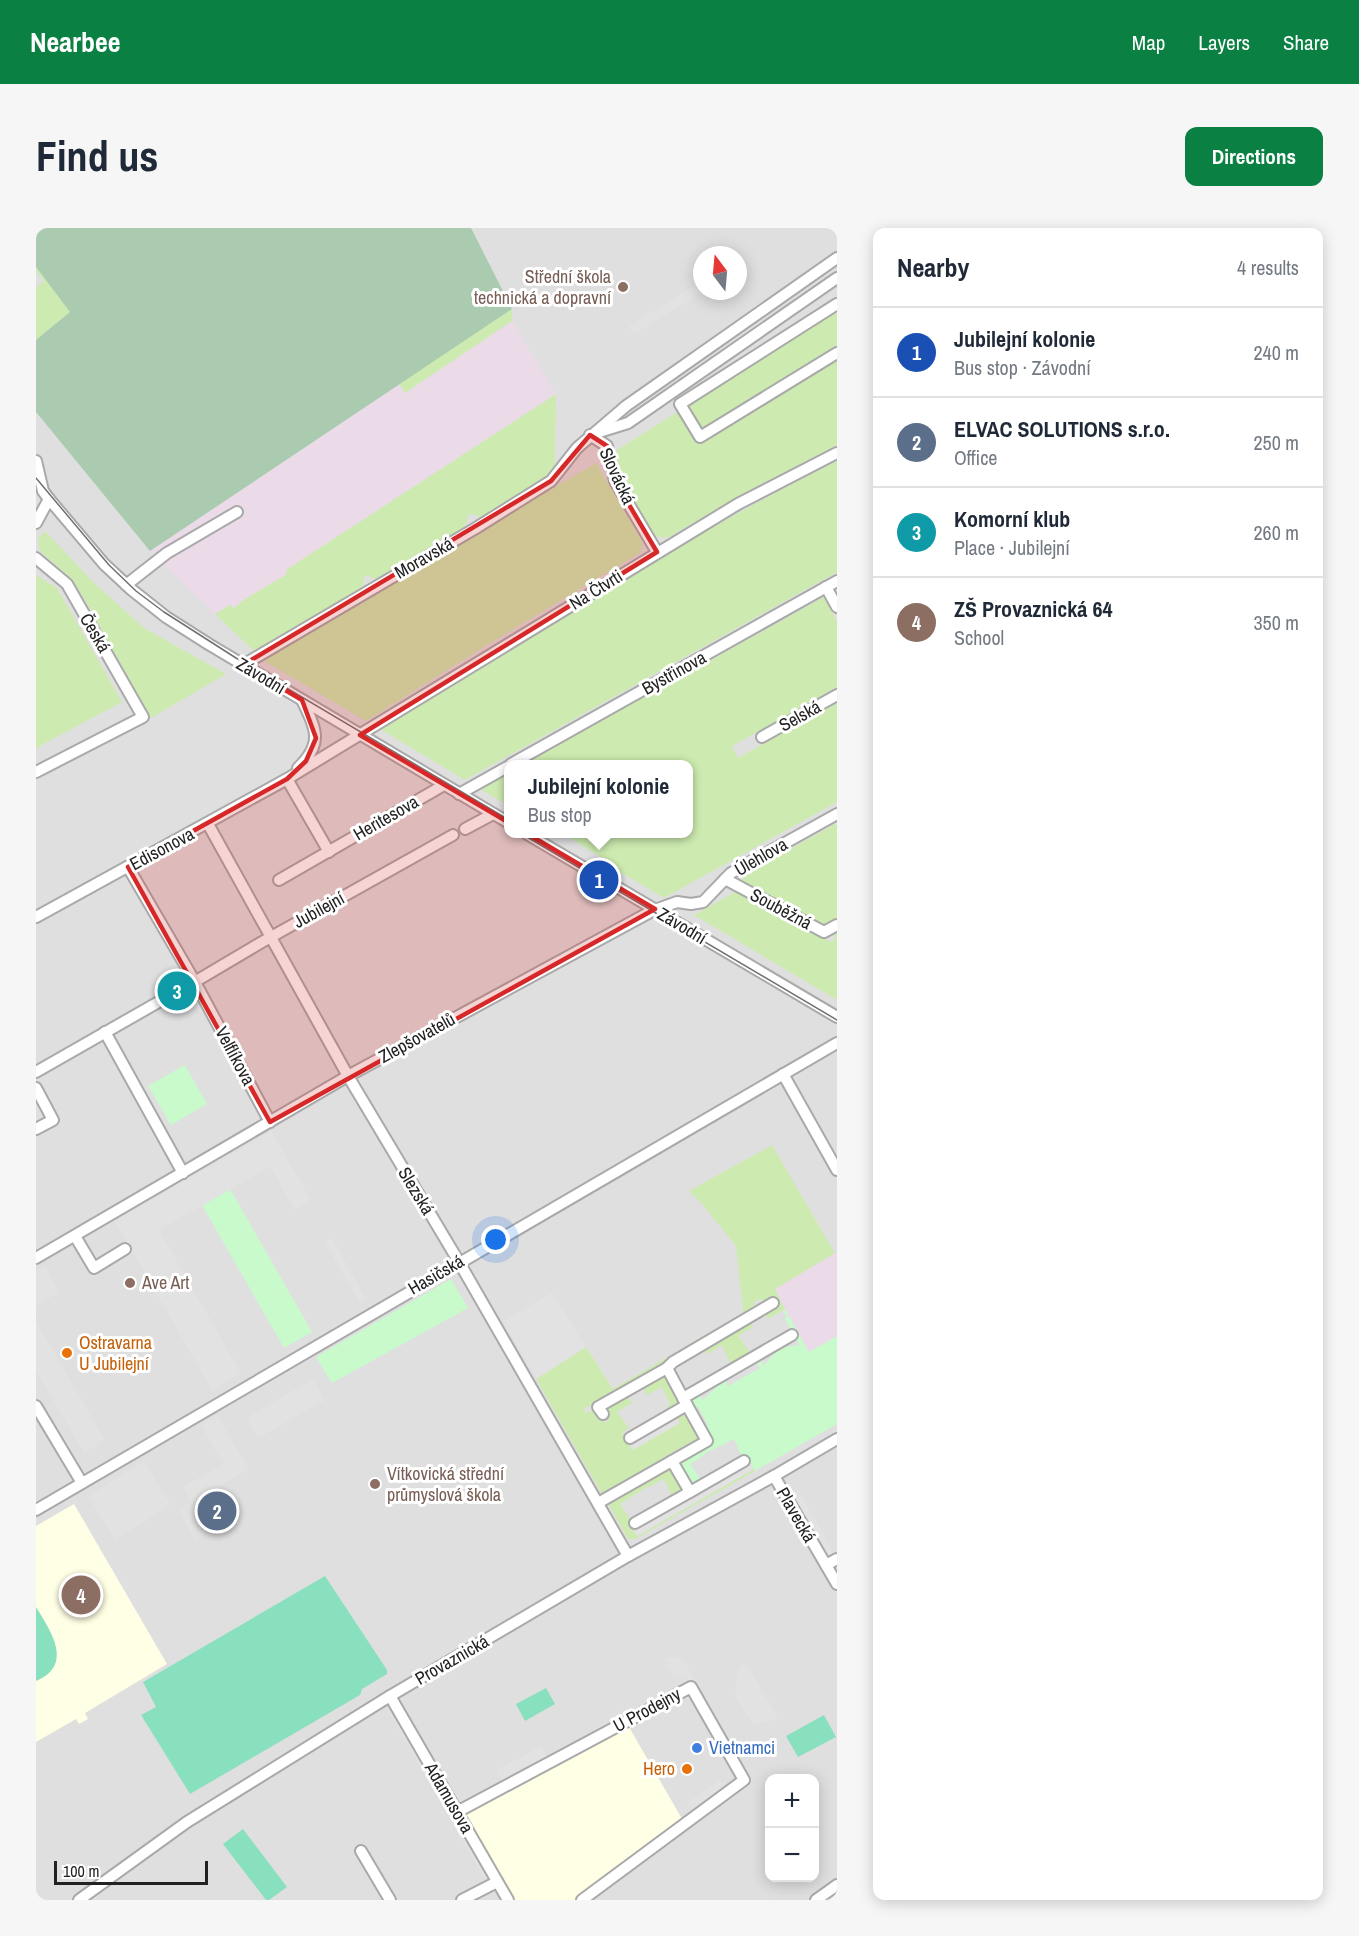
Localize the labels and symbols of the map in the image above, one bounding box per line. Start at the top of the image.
north arrow [693,246,747,300]
place label: Střední škola technická a dopravní [474,264,612,310]
marker: Střední škola technická a dopravní [616,280,630,294]
street label: Slovácká [593,443,641,508]
street label: Moravská [390,531,458,584]
street label: Na Čtvrti [564,564,627,616]
street label: Česká [74,608,117,657]
street label: Bystřinova [637,645,710,700]
street label: Závodní [232,651,291,700]
street label: Selská [774,694,825,737]
street label: Heritesova [349,789,423,846]
street label: Edisonova [125,821,198,876]
street label: Úlehlova [730,831,792,882]
pin: 1 [580,858,618,902]
street label: Souběžná [746,882,816,935]
street label: Jubilejní [289,885,350,934]
street label: Závodní [653,901,712,950]
pin: 3 [158,968,196,1014]
street label: Zlepšovatelů [374,1006,459,1069]
street label: Velflíkova [210,1022,261,1090]
street label: Slezská [392,1162,440,1219]
your location [481,1225,510,1254]
street label: Hasičská [403,1249,468,1301]
place label: Ave Art [141,1270,189,1295]
marker: Ave Art [123,1276,137,1290]
place label: Ostravarna U Jubilejní [79,1330,152,1376]
marker: Ostravarna U Jubilejní [60,1346,74,1360]
place label: Vítkovická střední průmyslová škola [387,1461,505,1507]
marker: Vítkovická střední průmyslová škola [368,1477,382,1491]
street label: Plavecká [771,1483,822,1547]
pin: 2 [198,1488,237,1534]
pin: 4 [62,1572,100,1618]
street label: Provaznická [410,1628,493,1691]
street label: U Prodejny [609,1681,685,1738]
place label: Vietnamci [709,1735,775,1760]
marker: Vietnamci [690,1741,704,1755]
place label: Hero [643,1756,675,1781]
street label: Adamusova [419,1757,480,1838]
marker: Hero [680,1762,694,1776]
scale bar [54,1858,208,1886]

